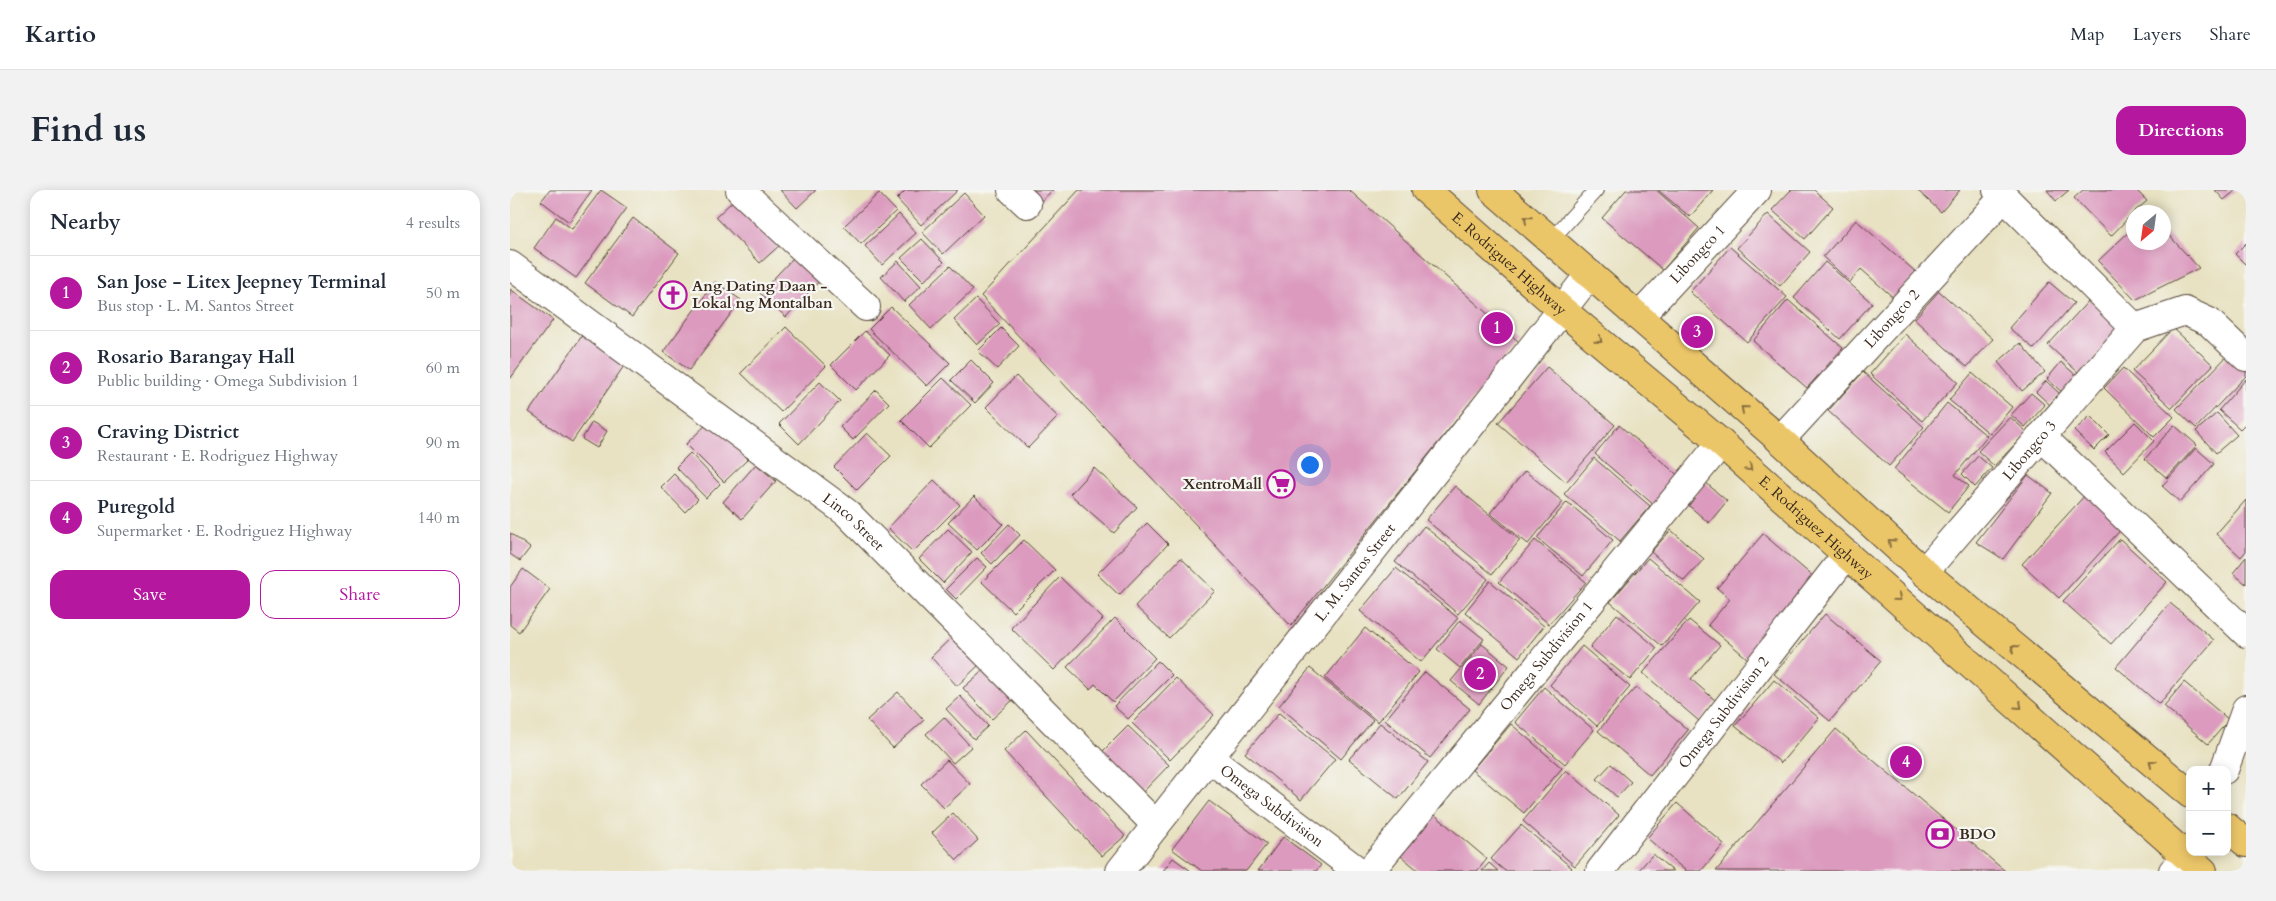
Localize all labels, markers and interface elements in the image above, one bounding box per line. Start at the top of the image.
text: Kartio [25,18,96,51]
text: Map [2070,22,2105,47]
text: Layers [2133,22,2182,47]
text: Share [2210,22,2251,47]
text: Find us [30,106,146,154]
button: Directions [2116,106,2246,155]
north arrow [2126,205,2171,250]
street label: E. Rodriguez Highway [1447,207,1571,320]
text: Nearby [50,208,121,237]
text: 4 results [406,212,460,234]
one-way arrow [1523,216,1532,225]
street label: Libongco 1 [1665,220,1730,288]
text: San Jose - Litex Jeepney Terminal [97,269,386,295]
place label: Ang Dating Daan - Lokal ng Montalban [692,276,833,313]
church icon: Ang Dating Daan - Lokal ng Montalban [658,280,688,310]
text: 1 [62,282,70,304]
text: 50 m [426,282,460,304]
street label: Libongco 2 [1860,285,1924,352]
text: Bus stop · L. M. Santos Street [97,295,294,317]
pin: 1 [1481,309,1513,347]
pin: 3 [1681,313,1713,351]
one-way arrow [1593,335,1602,344]
text: Rosario Barangay Hall [97,344,295,370]
text: 2 [62,357,70,379]
text: 60 m [426,357,460,379]
text: Public building · Omega Subdivision 1 [97,370,360,392]
one-way arrow [1741,406,1750,415]
street label: Libongco 3 [1998,416,2061,484]
text: Craving District [97,419,239,445]
text: 3 [62,432,70,454]
text: 90 m [426,432,460,454]
text: Restaurant · E. Rodriguez Highway [97,445,338,467]
your location [1297,452,1323,478]
one-way arrow [1744,462,1753,471]
supermarket icon: XentroMall [1266,469,1296,499]
street label: E. Rodriguez Highway [1754,471,1878,584]
place label: XentroMall [1183,474,1263,494]
street label: Linco Street [819,488,889,555]
text: Puregold [97,494,175,520]
text: 4 [62,507,70,529]
text: 140 m [418,507,460,529]
street label: L. M. Santos Street [1310,519,1400,626]
text: Supermarket · E. Rodriguez Highway [97,520,352,542]
one-way arrow [1887,539,1896,548]
button: Save [50,570,250,619]
button: Share [260,570,460,619]
one-way arrow [1892,593,1901,602]
street label: Omega Subdivision 1 [1495,597,1597,715]
one-way arrow [2011,645,2020,653]
street label: Omega Subdivision 2 [1674,652,1774,773]
pin: 2 [1464,655,1496,693]
one-way arrow [2014,700,2023,709]
pin: 4 [1890,743,1922,781]
street label: Omega Subdivision [1216,760,1328,852]
one-way arrow [2149,760,2158,769]
map controls [2186,766,2231,856]
button: + [2186,766,2231,811]
button: − [2186,811,2231,856]
bank icon: BDO [1925,819,1955,849]
place label: BDO [1959,824,1996,844]

